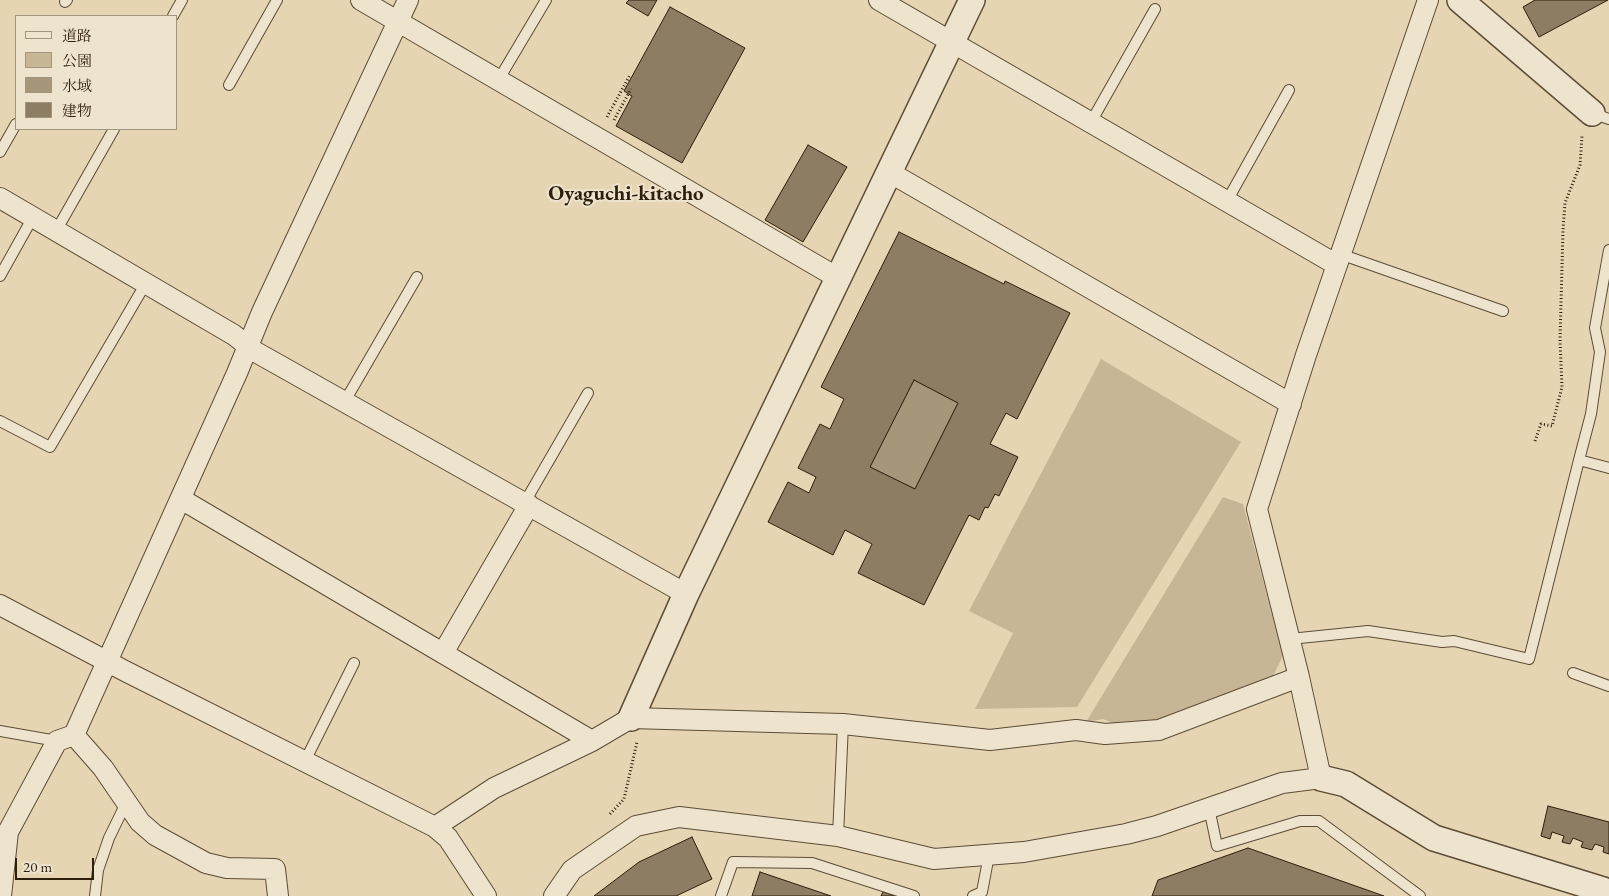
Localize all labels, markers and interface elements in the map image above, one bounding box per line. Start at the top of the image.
legend [15,15,178,130]
text: 道路 [62,26,92,45]
text: 公園 [62,51,92,70]
text: 水域 [62,76,92,95]
text: 建物 [62,101,92,120]
district label: Oyaguchi-kitacho [548,181,704,207]
scale bar [18,848,96,880]
text: 20 m [23,857,52,876]

